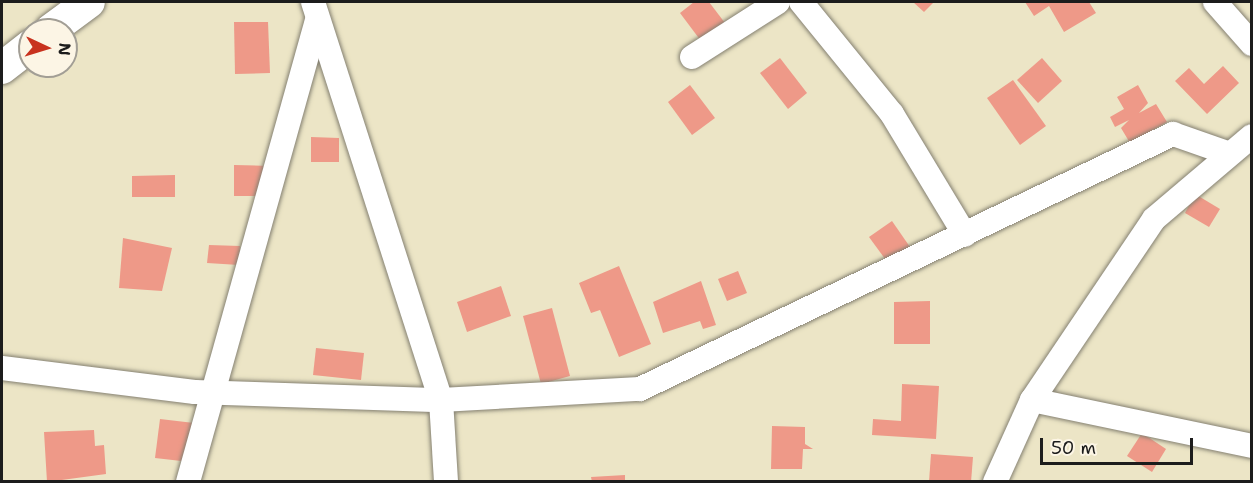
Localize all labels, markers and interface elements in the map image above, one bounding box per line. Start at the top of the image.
north arrow [18,18,78,78]
text: N [54,42,75,56]
scale bar [1043,426,1196,464]
text: 50 m [1051,436,1096,460]

